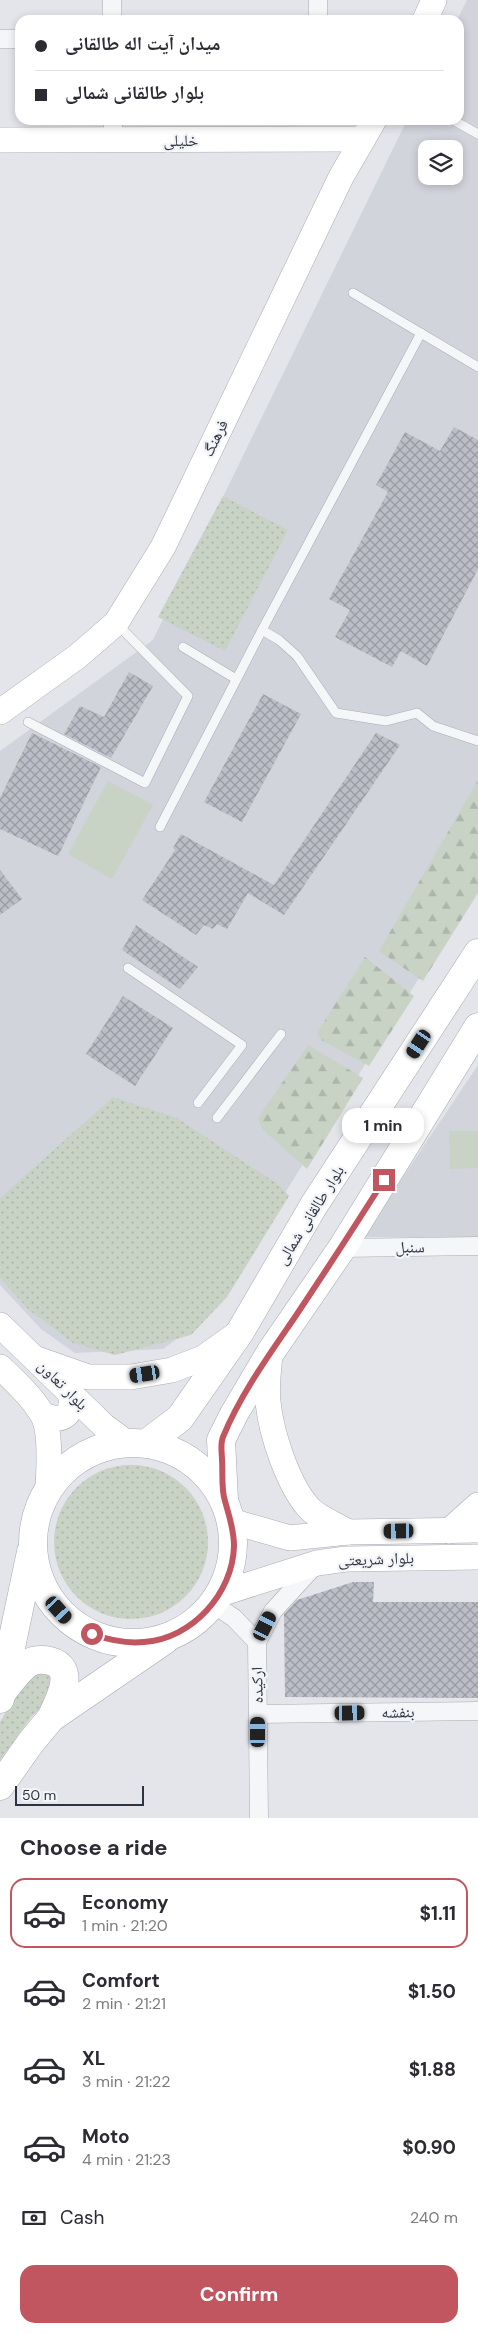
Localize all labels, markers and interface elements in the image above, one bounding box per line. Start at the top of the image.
text: میدان آیت اله طالقانی [65,31,221,56]
text: بلوار طالقانی شمالی [65,80,204,105]
street label: خلیلی [164,130,198,151]
map controls [418,140,463,185]
button: layers [418,140,463,185]
street label: فرهنگ [197,416,233,460]
car [404,1027,433,1061]
callout: 1 min [343,1108,425,1142]
text: 1 min [364,1115,402,1136]
street label: بلوار طالقانی شمالی [271,1161,349,1269]
route end [373,1169,395,1191]
street label: سنبل [395,1236,425,1258]
street label: بلوار تعاون [33,1355,93,1415]
car [129,1364,160,1384]
car [383,1523,414,1539]
street label: بلوار شریعتی [338,1547,414,1571]
car [43,1594,74,1626]
car [251,1609,278,1643]
route start [81,1623,103,1645]
street label: ارکیده [246,1667,268,1703]
street label: بنفشه [381,1701,415,1723]
car [334,1705,365,1721]
car [250,1717,265,1747]
scale bar [15,1783,144,1806]
text: 50 m [22,1786,56,1804]
text: Choose a ride [20,1833,168,1862]
text: Economy [82,1890,169,1915]
icon: car [22,1891,67,1936]
text: $1.11 [420,1901,456,1926]
text: 1 min · 21:20 [82,1915,168,1936]
text: Comfort [82,1968,160,1993]
icon: car [22,1969,67,2014]
text: $1.50 [408,1979,456,2004]
text: 2 min · 21:21 [82,1993,166,2014]
text: XL [82,2046,105,2071]
icon: car [22,2047,67,2092]
text: $1.88 [409,2057,456,2082]
text: 3 min · 21:22 [82,2071,171,2092]
text: Moto [82,2124,130,2149]
icon: car [22,2125,67,2170]
text: $0.90 [402,2135,456,2160]
text: 4 min · 21:23 [82,2149,171,2170]
icon: cash [20,2204,48,2232]
text: Cash [60,2205,104,2230]
text: 240 m [410,2207,458,2228]
button: Confirm [20,2265,458,2323]

